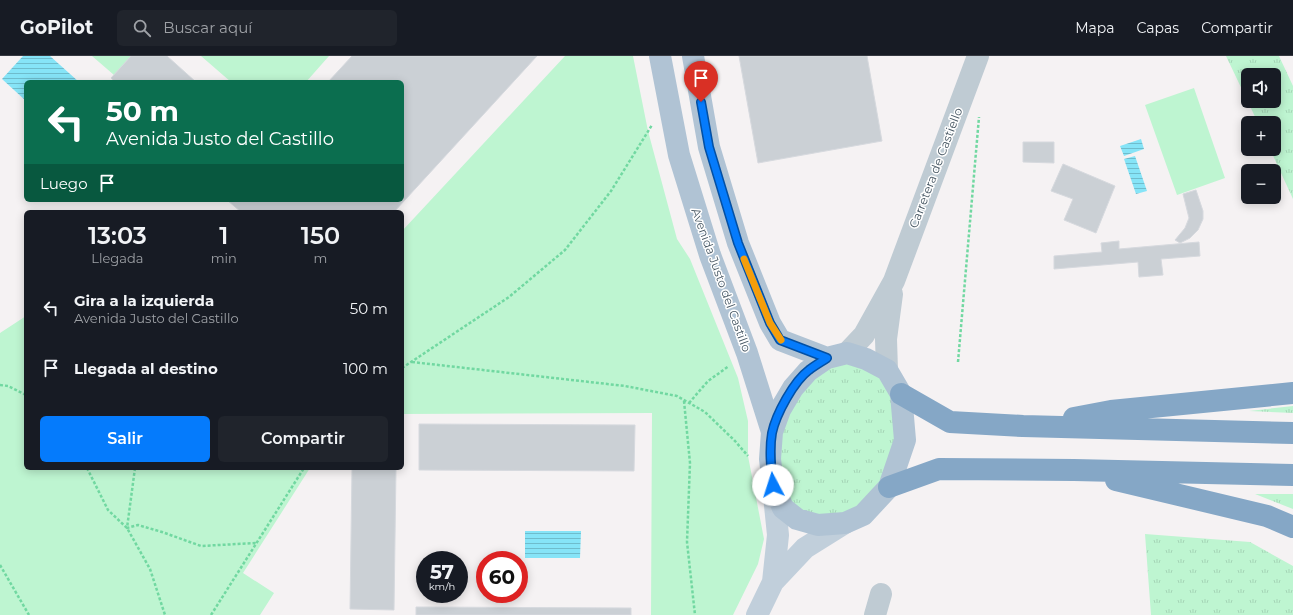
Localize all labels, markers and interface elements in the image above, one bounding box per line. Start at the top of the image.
search box [117,10,397,46]
text: GoPilot [20,16,93,39]
icon: search [131,17,153,39]
text: Buscar aquí [163,18,252,37]
text: Mapa [1075,19,1115,37]
text: Capas [1137,19,1179,37]
text: Compartir [1201,19,1273,37]
pin [684,61,718,102]
icon: arrive [690,67,712,89]
map controls [1241,68,1281,204]
button: sound [1241,68,1281,108]
text: 50 m [106,94,179,128]
icon: left [40,96,92,148]
street label: Carretera de Castiello [906,105,965,230]
button: + [1241,116,1281,156]
text: Avenida Justo del Castillo [106,128,334,150]
button: − [1241,164,1281,204]
icon: arrive [96,172,118,194]
text: Luego [40,174,88,193]
street label: Avenida Justo del Castillo [688,206,755,354]
text: 13:03 [88,221,147,250]
text: 1 [219,221,228,250]
text: 150 [301,221,340,250]
text: Llegada [91,250,143,266]
text: min [211,250,237,266]
text: m [314,250,327,266]
text: Gira a la izquierda [74,291,214,310]
icon: left [40,297,62,319]
text: 50 m [350,299,388,318]
text: Avenida Justo del Castillo [74,310,239,326]
icon: arrive [40,357,62,379]
text: Llegada al destino [74,359,218,378]
text: 100 m [343,359,388,378]
button: Salir [40,416,210,462]
button: Compartir [218,416,388,462]
position arrow [752,464,794,506]
speed limit sign: 60 [476,551,528,603]
text: 57 [430,560,454,584]
text: km/h [429,580,455,593]

